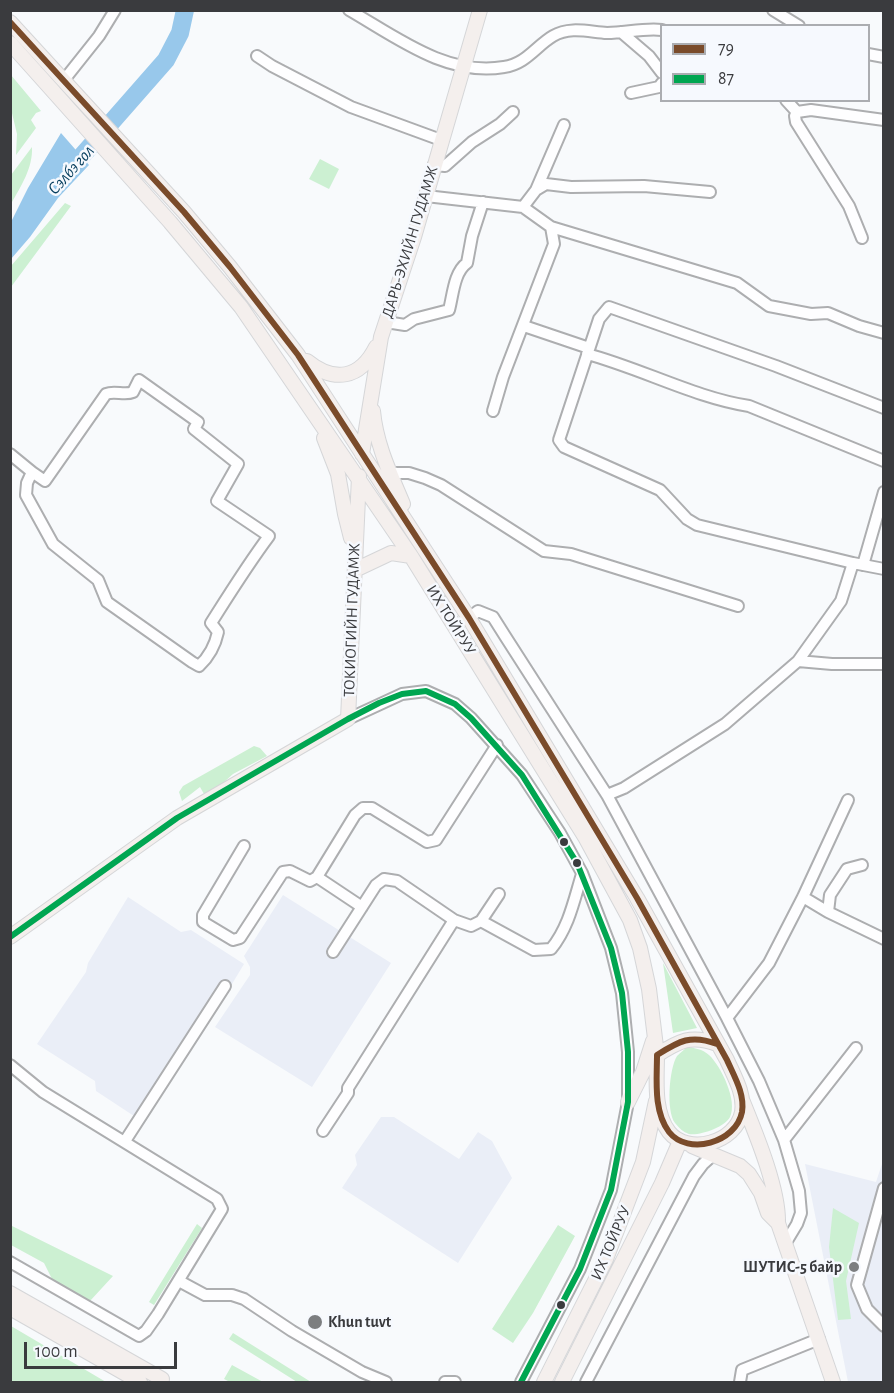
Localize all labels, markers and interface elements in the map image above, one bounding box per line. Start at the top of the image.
legend [660,24,870,102]
text: 79 [718,40,734,58]
text: 87 [718,70,734,88]
water label: Сэлбэ гол [43,141,99,199]
street label: ДАРЬ-ЭХИЙН ГУДАМЖ [378,164,442,320]
street label: ТОКИОГИЙН ГУДАМЖ [340,543,364,697]
street label: ИХ ТОЙРУУ [422,581,480,659]
unlabelled marker [558,836,570,848]
unlabelled marker [571,857,583,869]
street label: ИХ ТОЙРУУ [587,1203,635,1283]
place label: ШУТИС-5 байр [743,1257,842,1277]
marker: ШУТИС-5 байр [847,1260,861,1274]
unlabelled marker [555,1299,567,1311]
place label: Khun tuvt [328,1312,391,1332]
marker: Khun tuvt [306,1313,324,1331]
scale bar [27,1330,180,1368]
text: 100 m [35,1343,78,1361]

